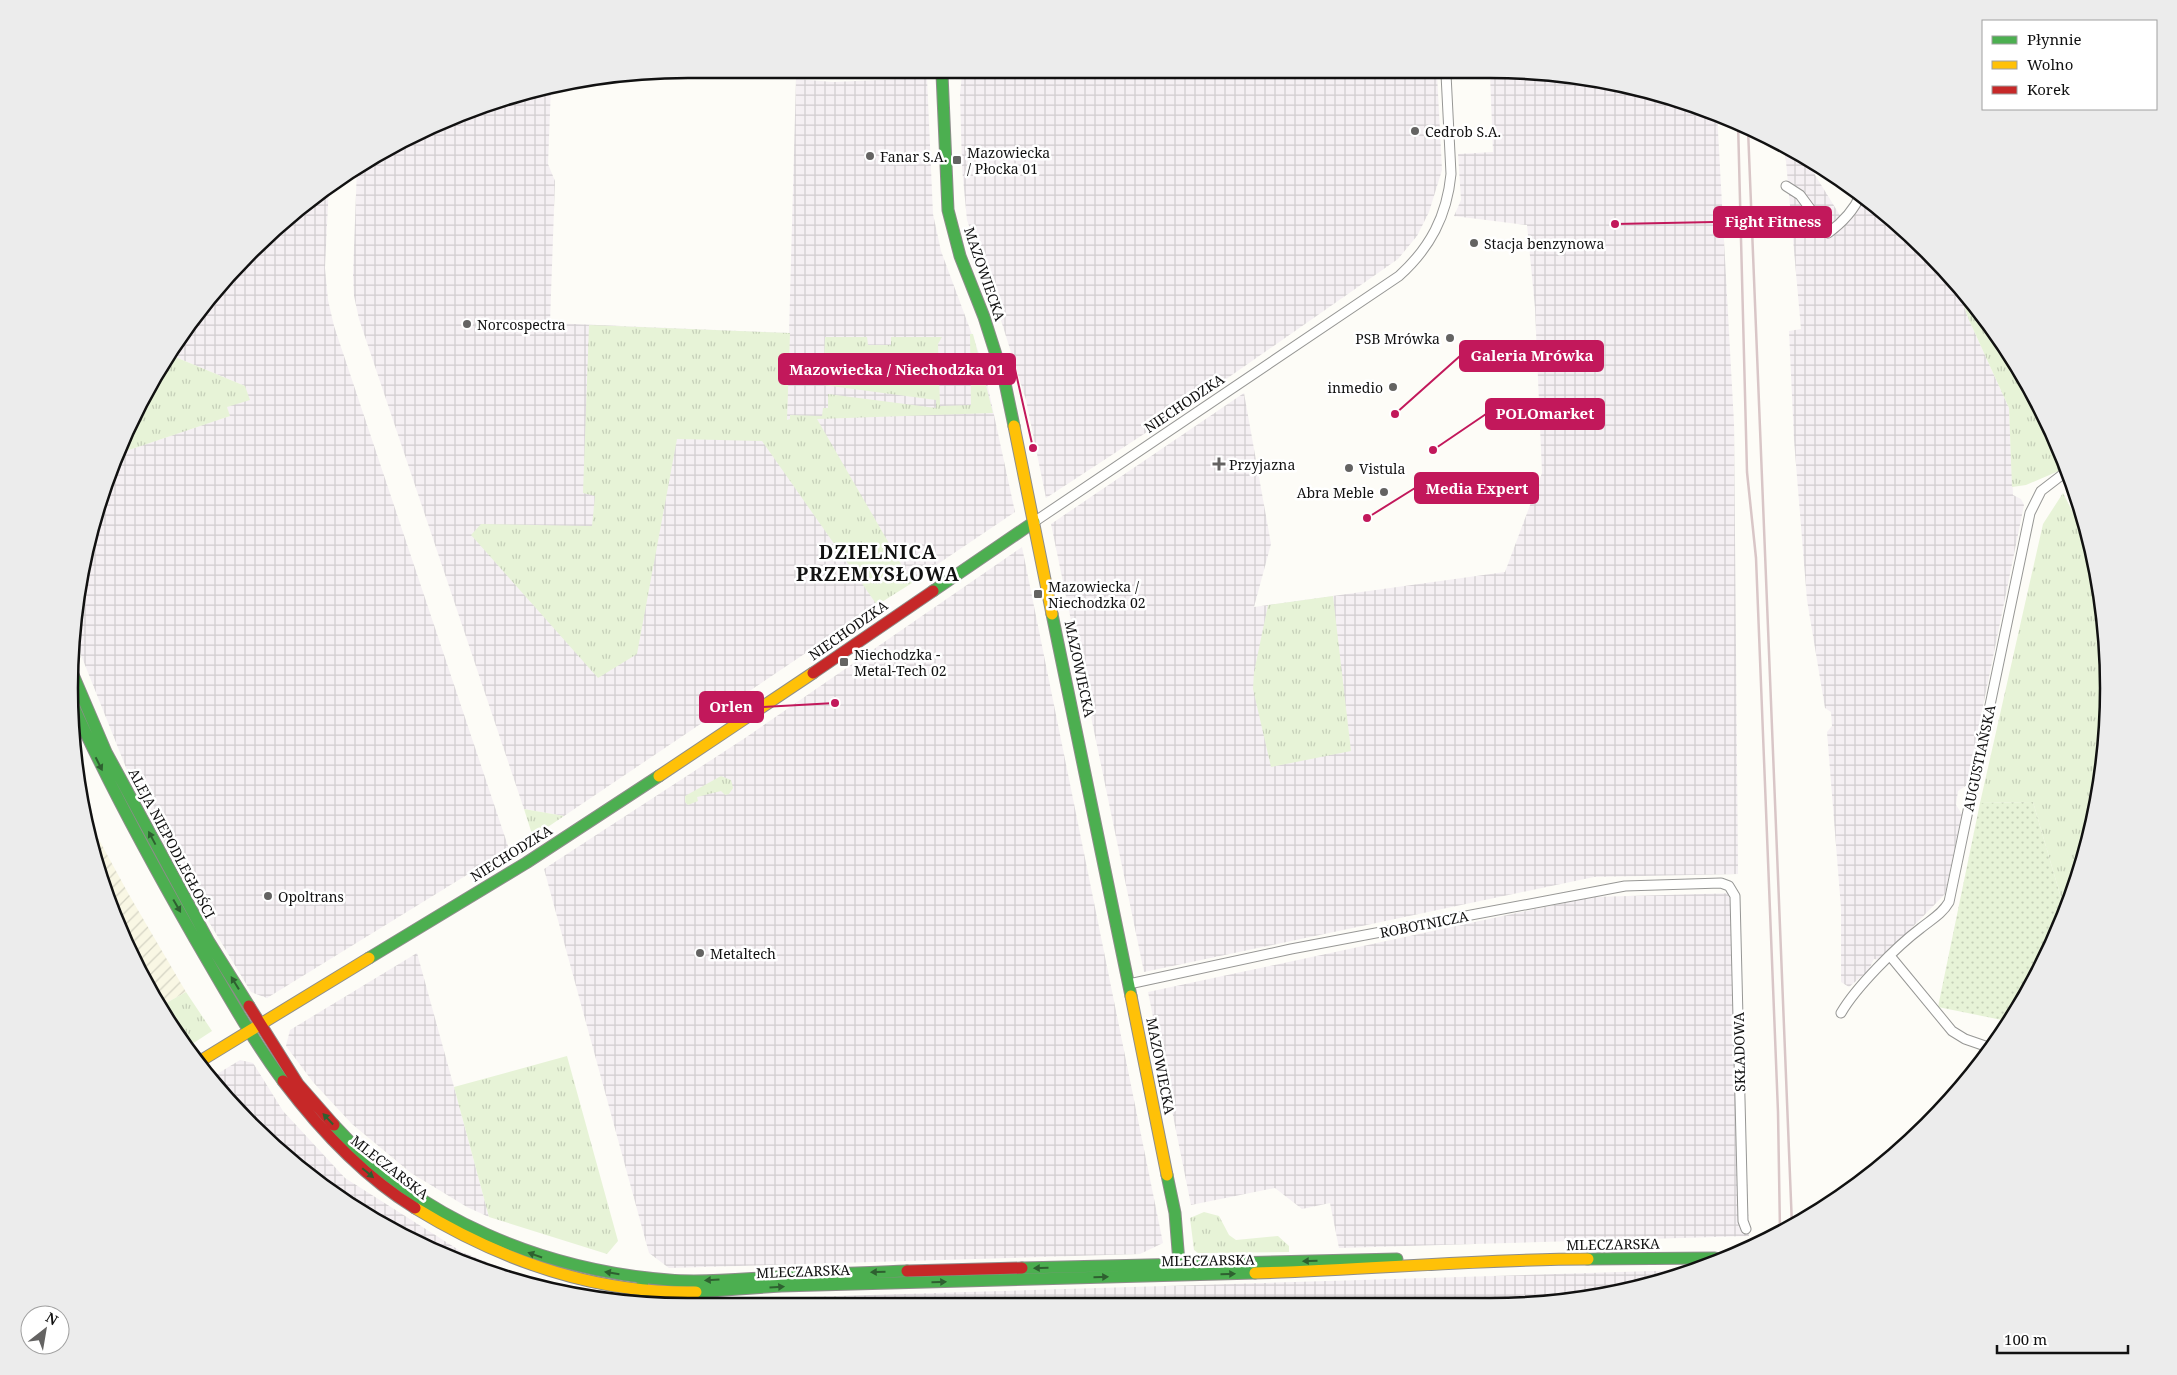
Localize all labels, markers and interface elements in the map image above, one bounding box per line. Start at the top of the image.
legend [1982,20,2157,110]
text: Płynnie [2027,29,2082,49]
text: Wolno [2027,54,2073,74]
text: Korek [2027,79,2070,99]
place label: Cedrob S.A. [1425,122,1501,141]
marker: Cedrob S.A. [1409,125,1421,137]
place label: Mazowiecka / Płocka 01 [967,143,1050,178]
place label: Fanar S.A. [880,147,947,166]
marker: Fanar S.A. [864,150,876,162]
marker: Mazowiecka / Płocka 01 [951,154,963,166]
callout: Fight Fitness [1714,207,1831,237]
text: Fight Fitness [1725,211,1821,231]
street label: MAZOWIECKA [960,224,1010,324]
place label: Stacja benzynowa [1484,234,1604,253]
marker: Stacja benzynowa [1468,237,1480,249]
place label: Norcospectra [477,315,566,334]
marker: Norcospectra [461,318,473,330]
place label: PSB Mrówka [1355,329,1440,348]
marker: PSB Mrówka [1444,332,1456,344]
callout: Galeria Mrówka [1460,341,1603,371]
text: Galeria Mrówka [1470,345,1594,365]
callout: Mazowiecka / Niechodzka 01 [779,354,1015,384]
text: Mazowiecka / Niechodzka 01 [789,359,1005,379]
street label: NIECHODZKA [1140,369,1228,437]
place label: inmedio [1328,378,1383,397]
marker: inmedio [1387,381,1399,393]
callout: POLOmarket [1486,399,1604,429]
text: POLOmarket [1496,403,1594,423]
place label: Przyjazna [1229,455,1295,474]
marker: Przyjazna [1213,458,1225,470]
place label: Vistula [1359,459,1405,478]
marker: Vistula [1343,462,1355,474]
callout: Media Expert [1415,473,1538,503]
text: Media Expert [1426,478,1528,498]
place label: Abra Meble [1297,483,1374,502]
marker: Abra Meble [1378,486,1390,498]
district label: DZIELNICA PRZEMYSŁOWA [796,539,960,587]
place label: Mazowiecka / Niechodzka 02 [1048,577,1146,612]
marker: Mazowiecka / Niechodzka 02 [1032,588,1044,600]
street label: NIECHODZKA [805,596,892,664]
street label: MAZOWIECKA [1061,619,1100,719]
place label: Niechodzka - Metal-Tech 02 [854,645,947,680]
marker: Niechodzka - Metal-Tech 02 [838,656,850,668]
callout: Orlen [700,692,763,722]
text: Orlen [709,696,753,716]
street label: AUGUSTIAŃSKA [1958,703,2000,813]
one-way arrow [95,757,103,771]
street label: ALEJA NIEPODLEGŁOŚCI [124,765,220,921]
street label: NIECHODZKA [467,820,555,886]
one-way arrow [147,831,156,844]
place label: Opoltrans [278,887,344,906]
marker: Opoltrans [262,890,274,902]
one-way arrow [173,899,181,914]
street label: ROBOTNICZA [1378,906,1470,942]
place label: Metaltech [710,944,776,963]
marker: Metaltech [694,947,706,959]
one-way arrow [230,976,239,990]
street label: SKŁADOWA [1729,1012,1749,1092]
street label: MAZOWIECKA [1142,1016,1180,1116]
one-way arrow [322,1114,334,1126]
street label: MLECZARSKA [347,1131,433,1203]
one-way arrow [361,1167,374,1178]
street label: MLECZARSKA [1566,1234,1660,1254]
street label: MLECZARSKA [1161,1250,1255,1270]
one-way arrow [527,1251,542,1259]
one-way arrow [1302,1257,1318,1265]
street label: MLECZARSKA [756,1260,850,1282]
one-way arrow [1032,1264,1048,1272]
one-way arrow [870,1268,886,1276]
one-way arrow [603,1269,619,1277]
one-way arrow [1221,1270,1237,1278]
one-way arrow [1094,1273,1110,1281]
one-way arrow [704,1277,720,1285]
one-way arrow [931,1278,947,1286]
one-way arrow [769,1282,785,1290]
north arrow [20,1305,70,1355]
text: N [42,1307,62,1329]
scale bar [1997,1322,2128,1354]
text: 100 m [2004,1329,2047,1349]

